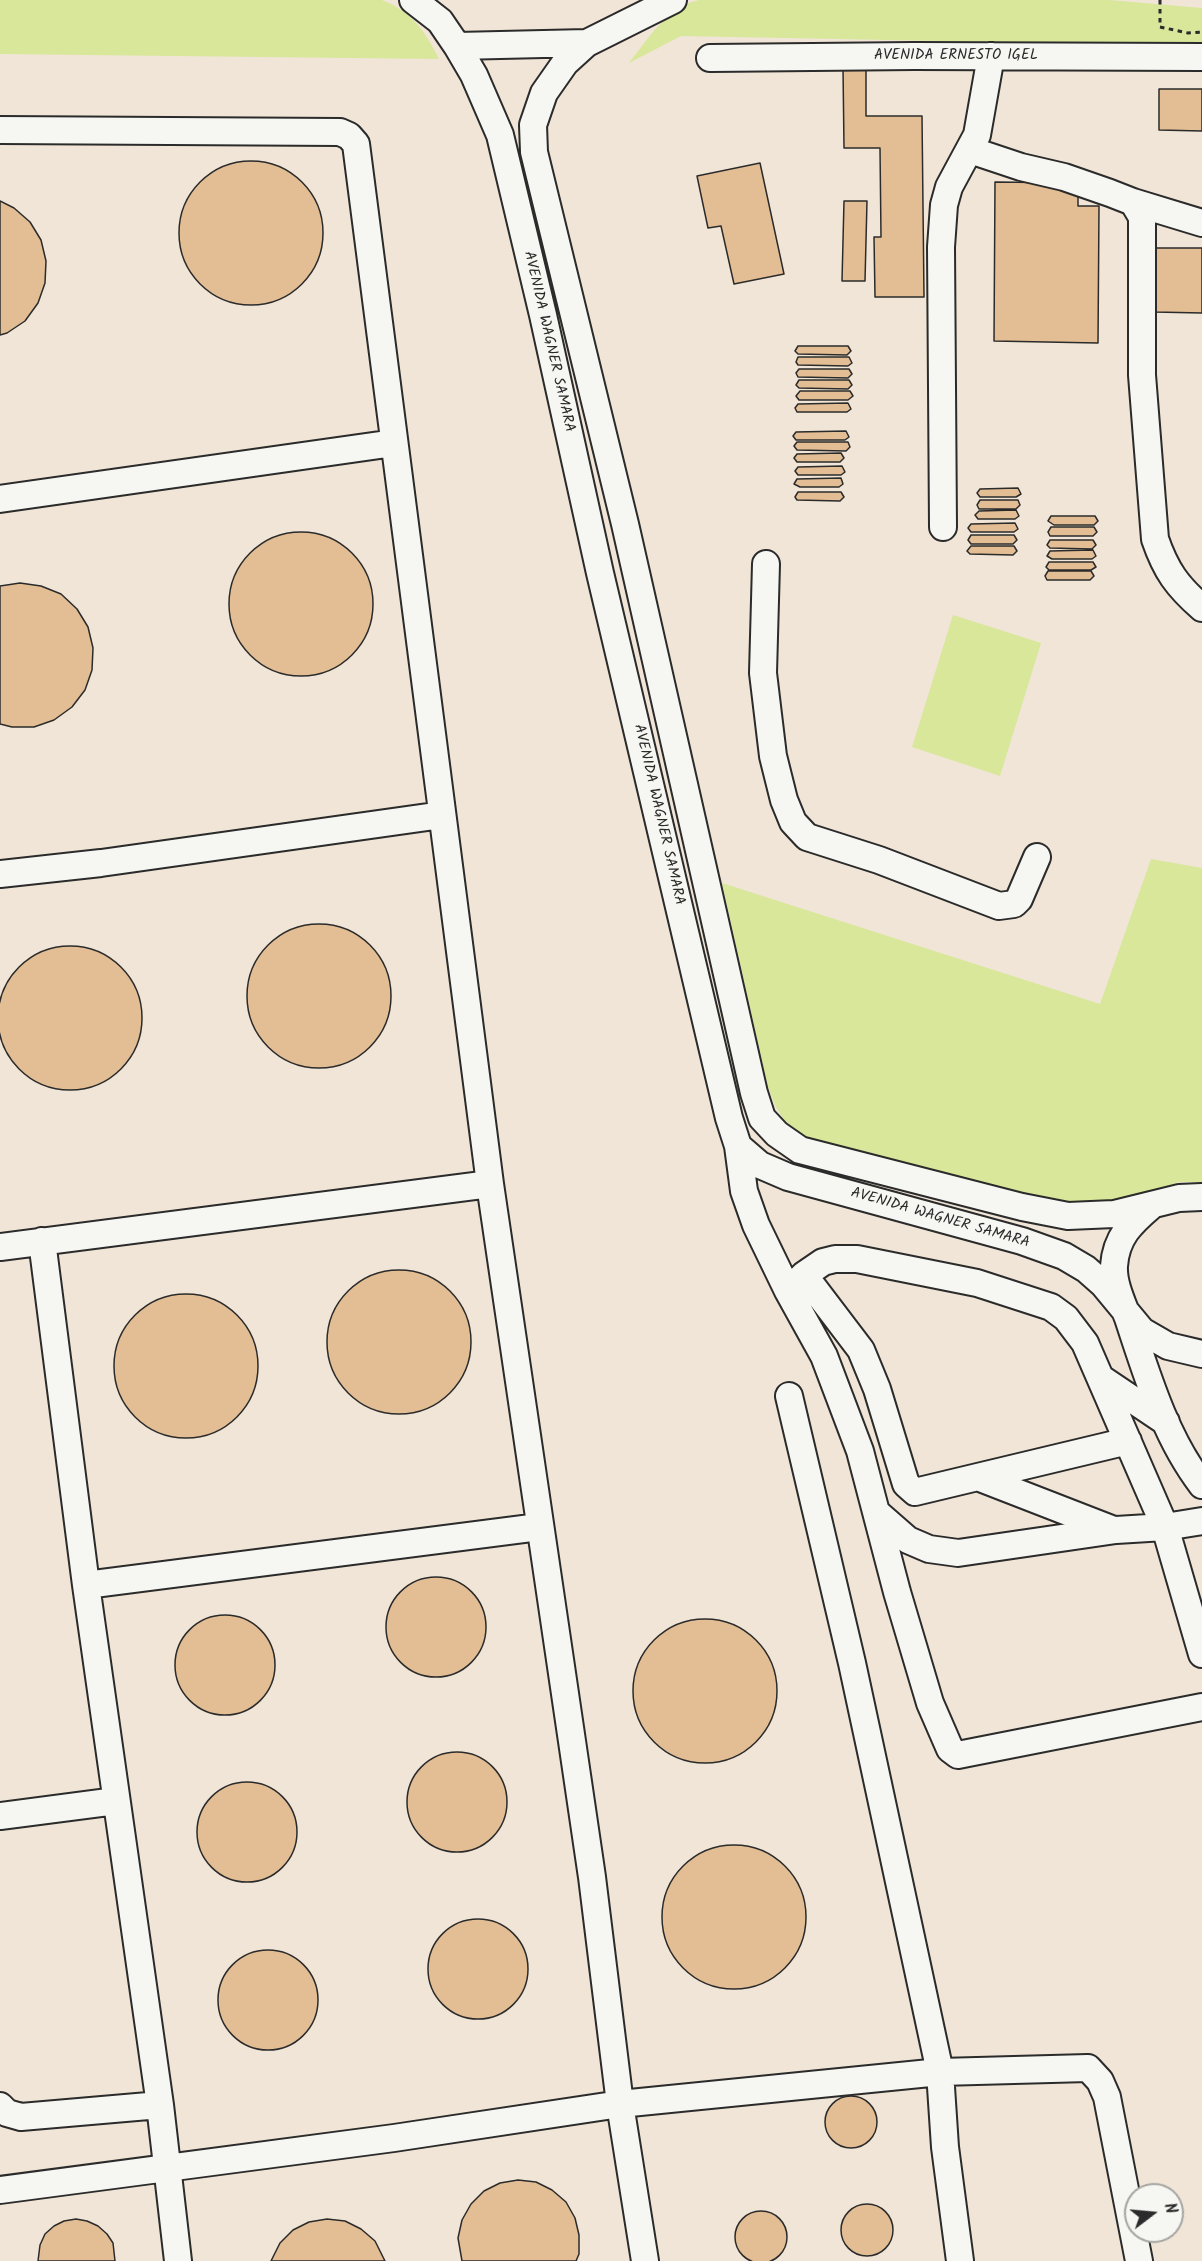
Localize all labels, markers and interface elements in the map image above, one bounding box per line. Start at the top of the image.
street label: AVENIDA ERNESTO IGEL [874,47,1038,65]
street label: AVENIDA WAGNER SAMARA [518,250,578,434]
street label: AVENIDA WAGNER SAMARA [628,723,688,907]
street label: AVENIDA WAGNER SAMARA [849,1185,1031,1253]
north arrow [1124,2183,1184,2243]
text: N [1156,2200,1183,2217]

